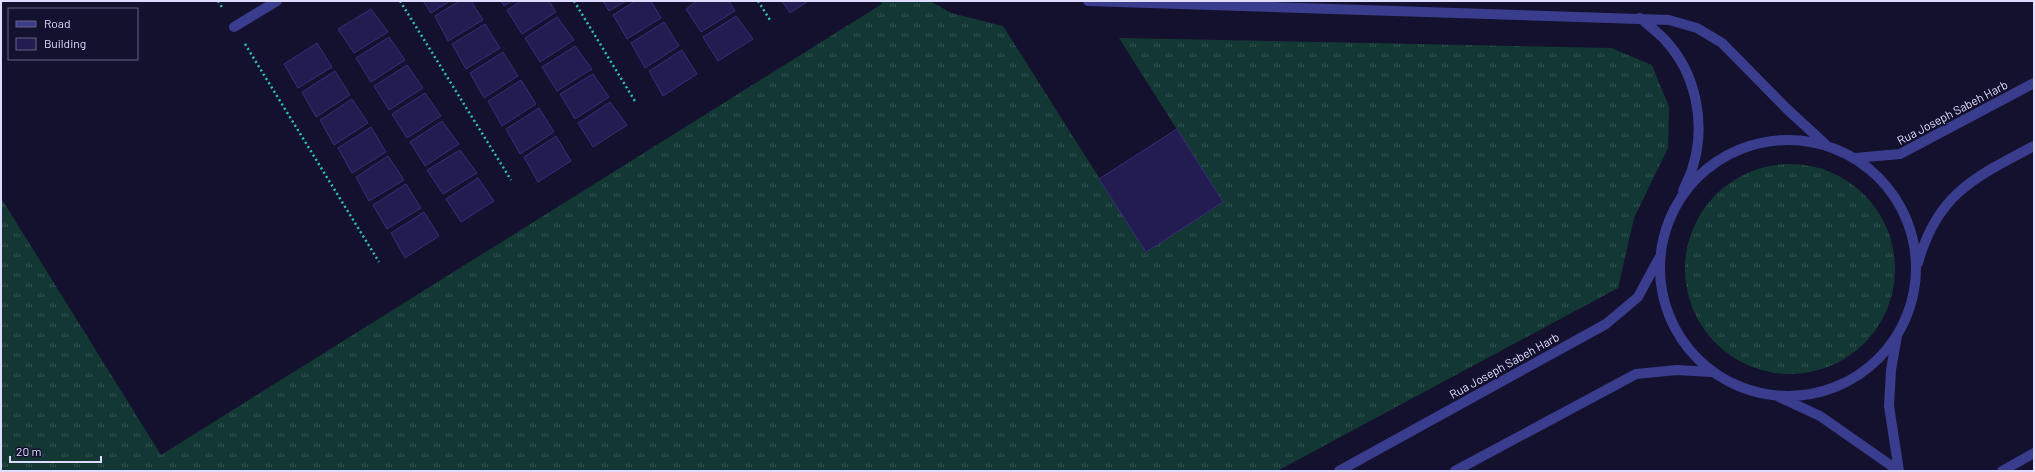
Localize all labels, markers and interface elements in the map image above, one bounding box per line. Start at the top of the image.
legend [8,8,138,60]
text: Road [44,16,71,30]
text: Building [44,36,86,50]
street label: Rua Joseph Sabeh Harb [1894,77,2010,147]
street label: Rua Joseph Sabeh Harb [1447,329,1561,401]
scale bar [10,438,101,464]
text: 20 m [16,444,42,458]

